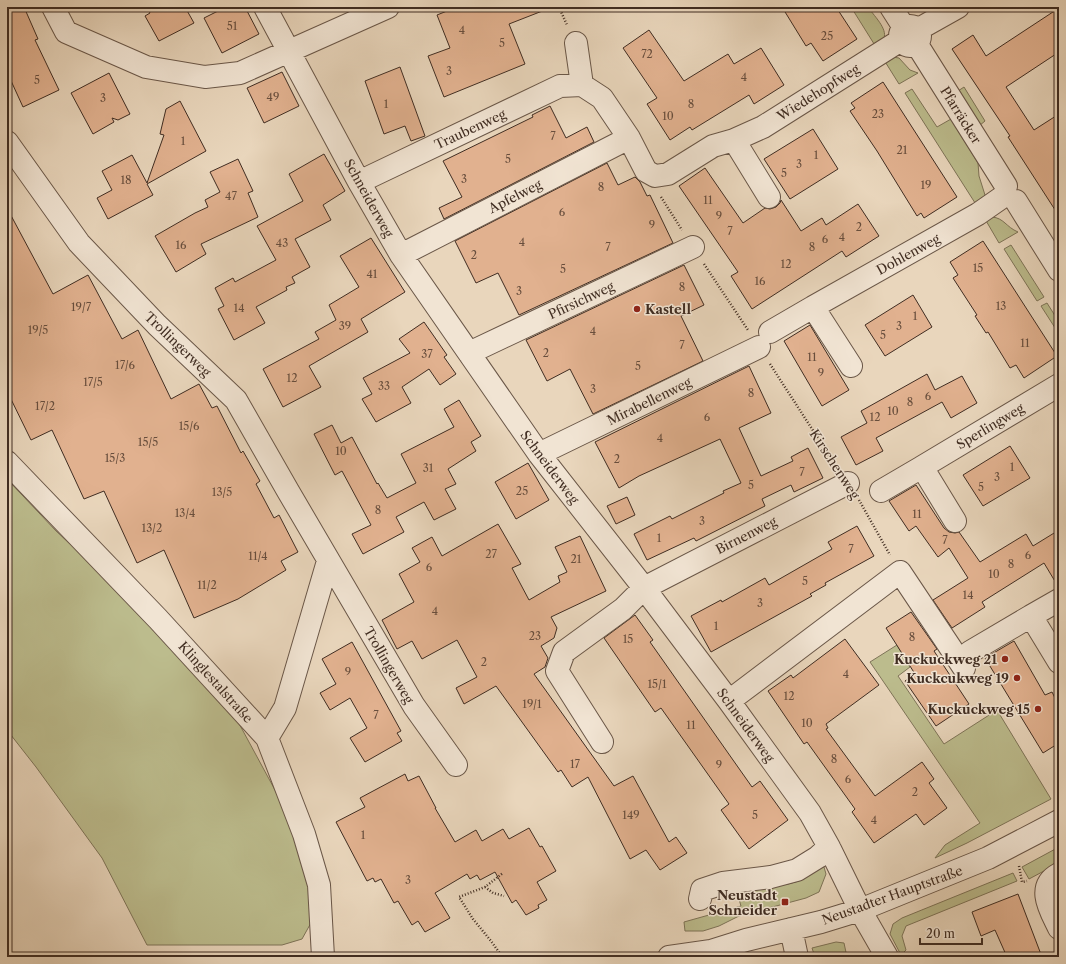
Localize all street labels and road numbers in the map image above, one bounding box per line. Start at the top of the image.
street label: Wiedehopfweg [773,60,862,124]
street label: Pfarräcker [937,83,985,147]
street label: Traubenweg [432,105,508,152]
street label: Schneiderweg [341,156,397,240]
street label: Apfelweg [485,176,544,217]
street label: Dohlenweg [873,230,943,278]
street label: Pfirsichweg [545,278,617,322]
street label: Trollingerweg [141,308,215,380]
street label: Mirabellenweg [604,374,694,428]
street label: Sperlingweg [953,400,1027,452]
street label: Kirschenweg [807,426,864,502]
street label: Schneiderweg [517,427,583,507]
street label: Birnenweg [713,513,779,557]
street label: Trollingerweg [361,624,418,706]
street label: Klinglestalstraße [175,638,257,726]
street label: Schneiderweg [714,685,778,765]
street label: Neustadter Hauptstraße [819,862,965,928]

